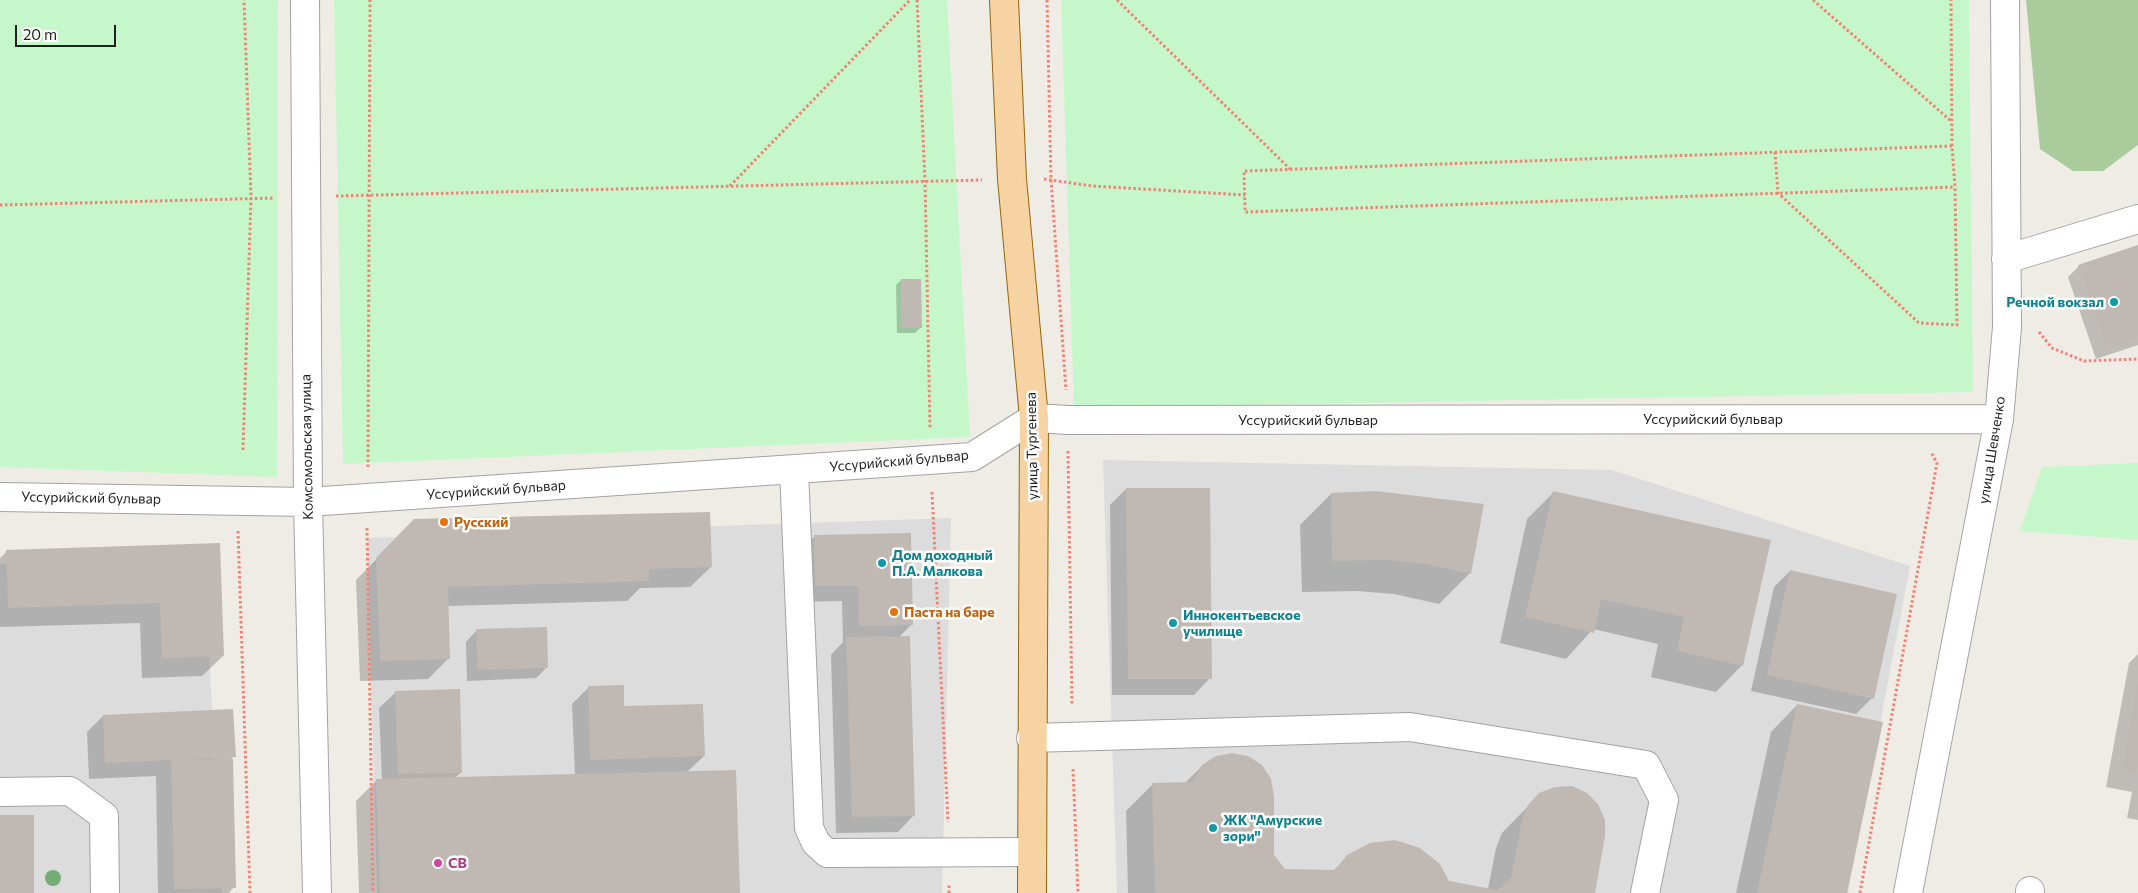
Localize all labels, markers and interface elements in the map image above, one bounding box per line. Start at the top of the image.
scale bar [18,15,119,47]
text: 20 m [23,25,57,43]
place label: Речной вокзал [2006,294,2104,310]
marker: Речной вокзал [2108,296,2120,308]
street label: Комсомольская улица [297,374,317,520]
street label: улица Тургенева [1023,392,1041,500]
street label: улица Шевченко [1975,395,2009,505]
street label: Уссурийский бульвар [1643,411,1783,427]
street label: Уссурийский бульвар [1238,412,1378,428]
street label: Уссурийский бульвар [829,447,969,475]
street label: Уссурийский бульвар [426,477,566,503]
street label: Уссурийский бульвар [21,488,161,508]
place label: Русский [454,514,508,530]
marker: Русский [438,516,450,528]
place label: Дом доходный П.А. Малкова [892,547,993,580]
marker: Дом доходный П.А. Малкова [876,557,888,569]
place label: Паста на баре [904,604,995,620]
marker: Паста на баре [888,606,900,618]
place label: Иннокентьевское училище [1183,607,1301,640]
marker: Иннокентьевское училище [1167,617,1179,629]
place label: ЖК "Амурские зори" [1223,812,1322,844]
marker: ЖК "Амурские зори" [1207,822,1219,834]
place label: СВ [448,855,467,871]
marker: СВ [432,857,444,869]

